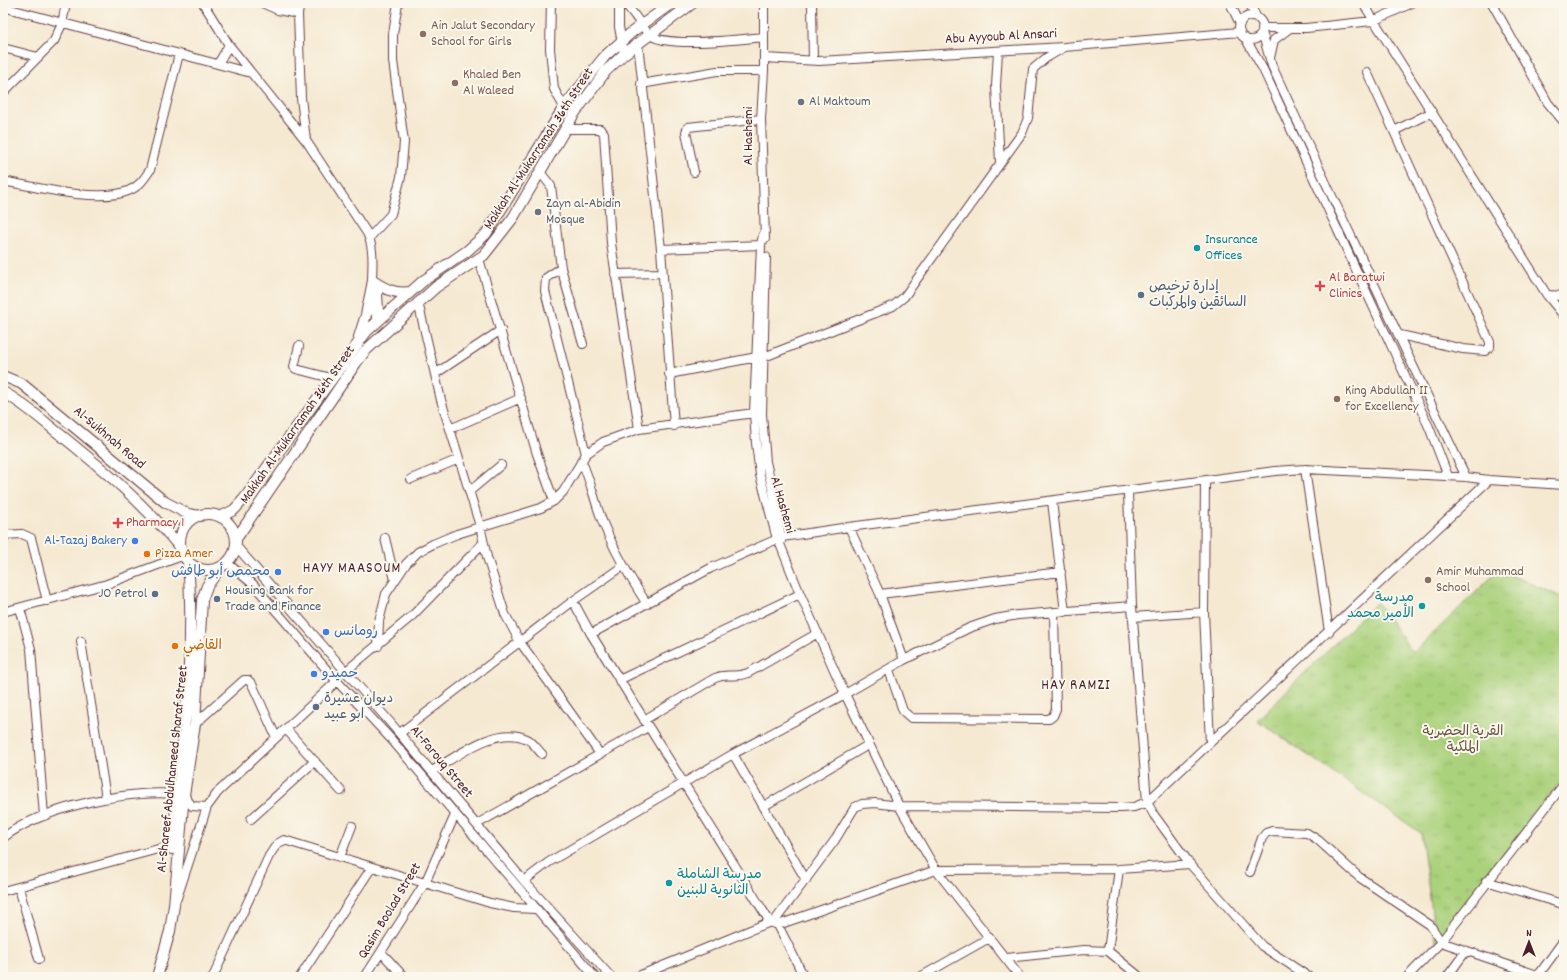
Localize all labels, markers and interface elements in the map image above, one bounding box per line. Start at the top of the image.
place label: Ain Jalut Secondary School for Girls [431,16,535,52]
street label: Abu Ayyoub Al Ansari [945,24,1058,50]
marker: Ain Jalut Secondary School for Girls [418,29,428,39]
street label: Makkah Al-Mukarramah 36th Street [479,64,599,234]
place label: Khaled Ben Al Waleed [463,65,521,101]
marker: Khaled Ben Al Waleed [450,78,460,88]
place label: Al Maktoum [809,92,871,112]
marker: Al Maktoum [796,97,806,107]
street label: Al Hashemi [739,106,759,165]
place label: Zayn al-Abidin Mosque [546,194,621,230]
marker: Zayn al-Abidin Mosque [533,207,543,217]
place label: Insurance Offices [1205,230,1258,266]
marker: Insurance Offices [1192,243,1202,253]
place label: Al Baratwi Clinics [1329,268,1385,304]
place label: إدارة ترخيص السائقين والمركبات [1149,277,1247,313]
marker: Al Baratwi Clinics [1314,280,1326,292]
marker: إدارة ترخيص السائقين والمركبات [1136,290,1146,300]
street label: Makkah Al-Mukarramah 36th Street [235,342,361,508]
place label: King Abdullah II for Excellency [1345,381,1428,417]
marker: King Abdullah II for Excellency [1332,394,1342,404]
street label: Al-Sukhnah Road [68,402,150,474]
street label: Al Hashemi [764,474,800,536]
place label: Pharmacy 1 [126,513,184,533]
marker: Pharmacy 1 [113,518,123,528]
place label: Al-Tazaj Bakery [44,531,127,551]
marker: Al-Tazaj Bakery [130,536,140,546]
place label: Pizza Amer [155,544,214,564]
marker: Pizza Amer [142,549,152,559]
district label: HAYY MAASOUM [303,558,401,580]
place label: محمص أبو طافش [171,562,270,582]
place label: Amir Muhammad School [1436,562,1524,598]
marker: محمص أبو طافش [273,567,283,577]
marker: Amir Muhammad School [1423,575,1433,585]
place label: Housing Bank for Trade and Finance [225,581,321,617]
place label: JO Petrol [98,584,148,604]
place label: مدرسة الأمير محمد [1347,588,1414,624]
marker: JO Petrol [150,589,160,599]
marker: Housing Bank for Trade and Finance [212,594,222,604]
marker: مدرسة الأمير محمد [1417,601,1427,611]
place label: رومانس [334,622,378,642]
marker: رومانس [321,627,331,637]
place label: القاضي [183,636,222,657]
marker: القاضي [170,641,180,651]
place label: حميدو [321,664,358,684]
street label: Al-Shareef Abdulhameed Sharaf Street [152,665,194,873]
marker: حميدو [309,669,319,679]
district label: HAY RAMZI [1041,675,1111,697]
place label: ديوان عشيرة ابو عبيد [324,689,393,725]
marker: ديوان عشيرة ابو عبيد [311,702,321,712]
street label: Al-Farouq Street [405,721,477,803]
park label: القرية الحضرية الملكية [1423,722,1503,758]
street label: Qasim Boolad Street [353,859,427,963]
place label: مدرسة الشاملة الثانوية للبنين [677,865,762,901]
marker: مدرسة الشاملة الثانوية للبنين [664,878,674,888]
north arrow [1509,922,1549,962]
text: N [1526,926,1532,942]

